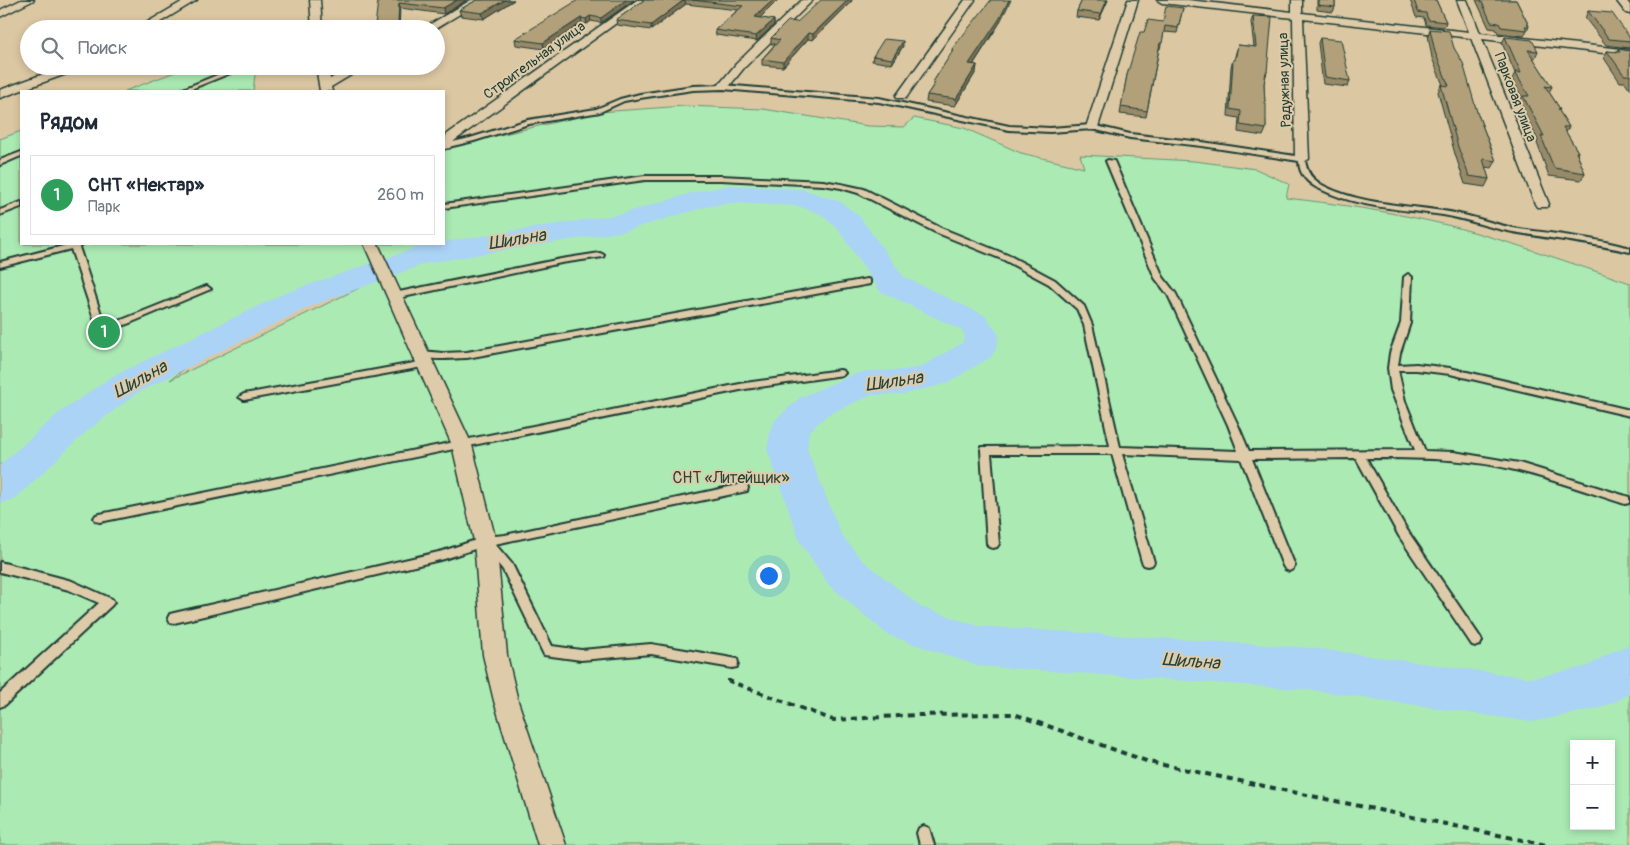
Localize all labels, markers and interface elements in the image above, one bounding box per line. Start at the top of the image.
street label: Строительная улица [480,18,589,103]
search box [20,20,445,75]
street label: Радужная улица [1274,32,1295,128]
icon: search [38,34,66,62]
text: Поиск [78,36,128,60]
street label: Парковая улица [1491,50,1540,144]
text: Рядом [40,109,98,136]
text: СНТ «Нектар» [88,173,204,197]
text: 1 [54,185,60,205]
text: 260 m [377,185,424,205]
text: Парк [88,197,121,217]
water label: Шильна [487,223,549,255]
pin: 1 [88,313,120,351]
water label: Шильна [109,355,173,404]
water label: Шильна [864,366,926,397]
park label: СНТ «Литейщик» [672,468,790,488]
your location [756,563,782,589]
water label: Шильна [1161,648,1222,675]
map controls [1570,740,1615,830]
button: + [1570,740,1615,785]
button: − [1570,785,1615,830]

